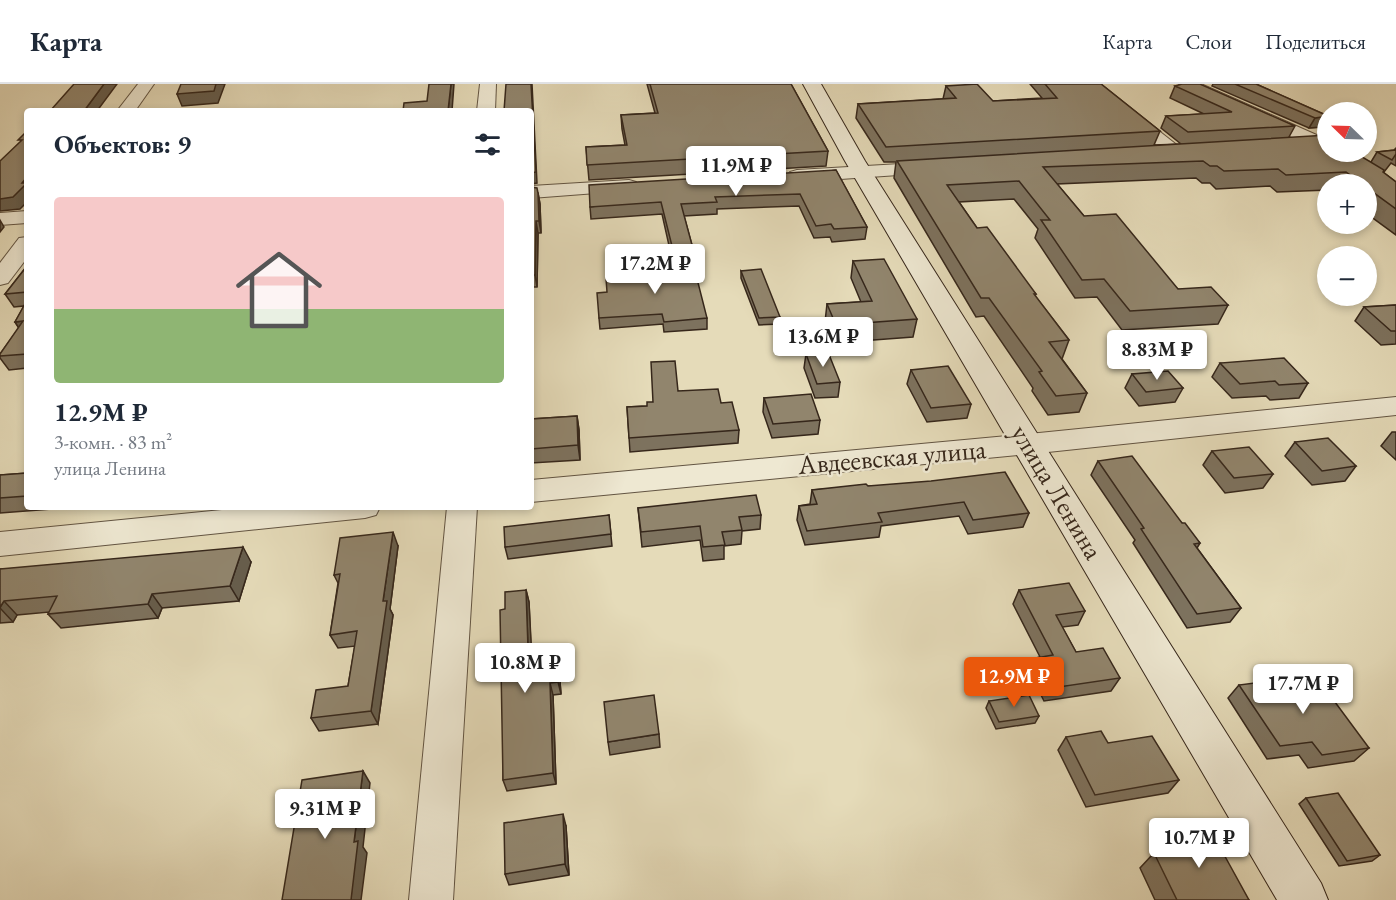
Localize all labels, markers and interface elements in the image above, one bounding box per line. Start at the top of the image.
text: Карта [30,23,102,59]
text: Карта [1102,28,1152,55]
text: Слои [1185,28,1232,55]
text: Поделиться [1265,28,1366,55]
north arrow [1317,102,1377,162]
map controls [1317,102,1377,306]
text: Объектов: 9 [54,127,191,161]
icon: filters [471,128,504,161]
pin: 11.9M ₽ [681,146,791,197]
text: 11.9M ₽ [700,152,772,178]
button: + [1317,174,1377,234]
icon: home [225,236,333,344]
pin: 17.2M ₽ [600,244,710,295]
button: − [1317,246,1377,306]
text: 17.2M ₽ [619,250,691,276]
pin: 13.6M ₽ [768,317,878,368]
text: 13.6M ₽ [787,323,859,349]
pin: 8.83M ₽ [1102,330,1212,381]
text: 8.83M ₽ [1121,336,1193,362]
text: 12.9M ₽ [54,395,148,429]
street label: улица Ленина [1003,418,1112,566]
text: 3-комн. · 83 m² [54,429,172,455]
street label: Авдеевская улица [795,431,988,482]
text: улица Ленина [54,455,166,481]
pin: 10.8M ₽ [470,643,580,694]
text: 10.8M ₽ [489,649,561,675]
pin: 12.9M ₽ [959,657,1069,708]
text: 12.9M ₽ [978,663,1050,689]
pin: 17.7M ₽ [1248,664,1358,715]
text: 17.7M ₽ [1267,670,1339,696]
pin: 9.31M ₽ [270,789,380,840]
text: 9.31M ₽ [289,795,361,821]
pin: 10.7M ₽ [1144,818,1254,869]
text: 10.7M ₽ [1163,824,1235,850]

